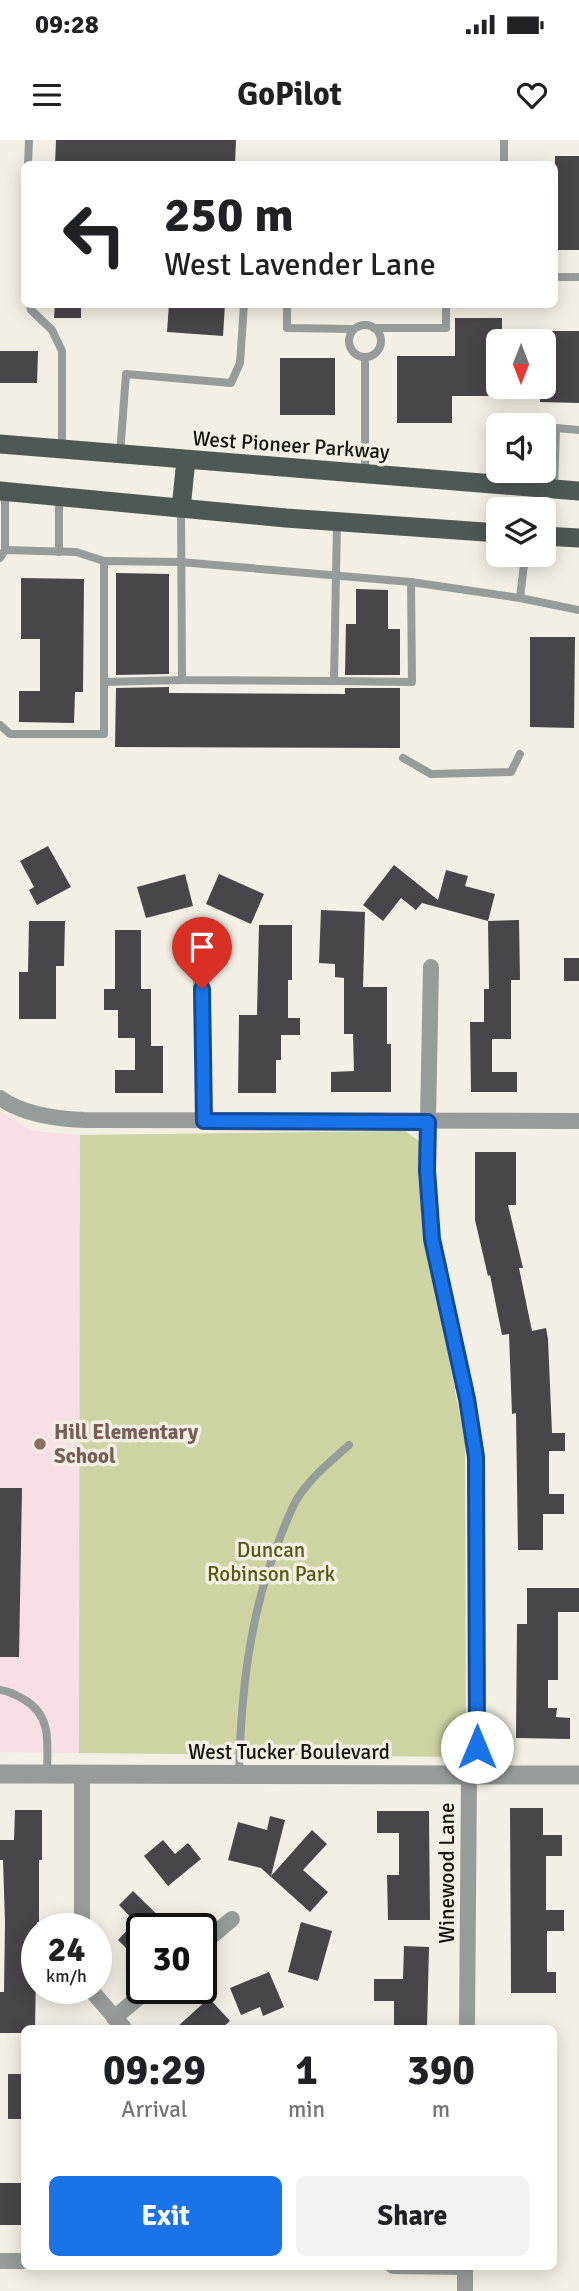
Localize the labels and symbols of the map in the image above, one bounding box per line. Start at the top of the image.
north arrow [486,329,556,399]
street label: West Pioneer Parkway [192,425,391,465]
pin [172,917,232,989]
place label: Hill Elementary School [54,1419,199,1469]
marker: Hill Elementary School [32,1436,48,1452]
park label: Duncan Robinson Park [207,1537,335,1587]
position arrow [440,1710,514,1784]
street label: West Tucker Boulevard [188,1739,390,1765]
street label: Winewood Lane [434,1802,460,1944]
speed limit sign: 30 [126,1913,217,2004]

